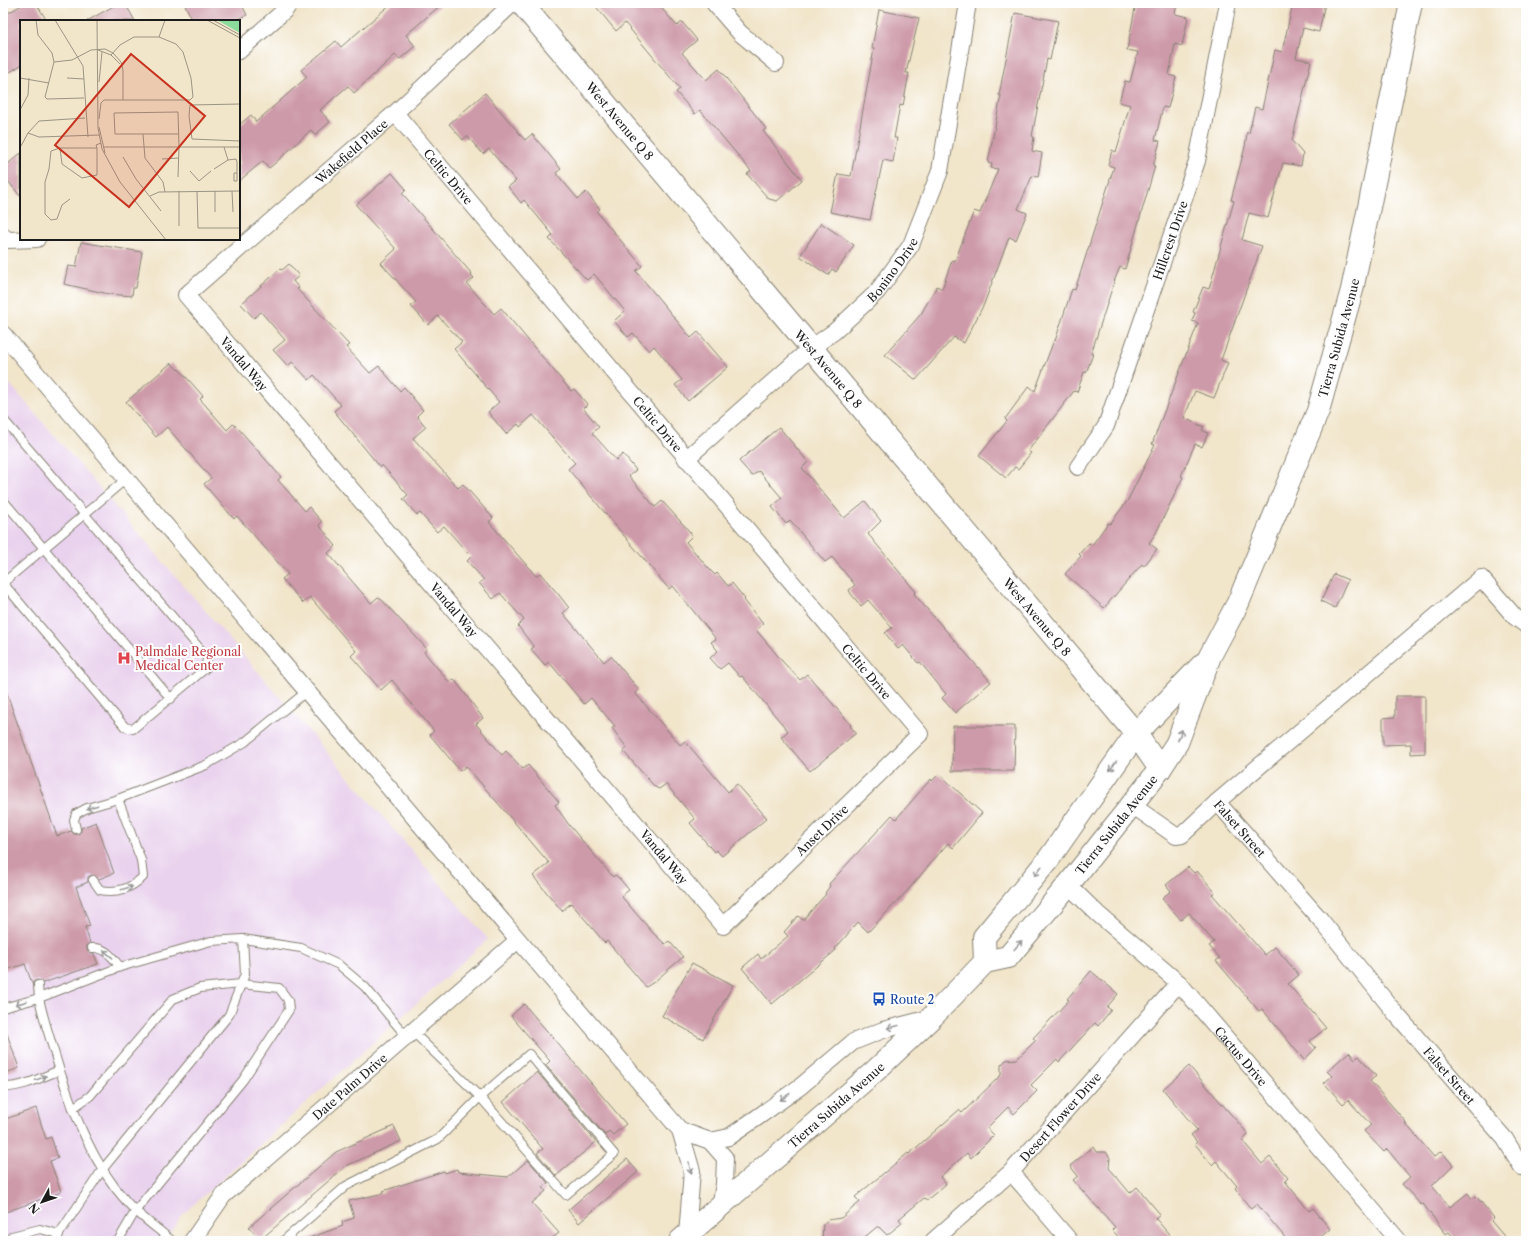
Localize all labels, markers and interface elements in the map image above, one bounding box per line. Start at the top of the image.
inset map [20,20,240,240]
street label: West Avenue Q 8 [582,78,657,163]
street label: Wakefield Place [311,115,391,187]
street label: Celtic Drive [421,145,477,207]
street label: Hillcrest Drive [1149,198,1190,282]
street label: Bonino Drive [864,235,921,305]
street label: Tierra Subida Avenue [1315,277,1362,399]
street label: West Avenue Q 8 [791,326,866,411]
street label: Vandal Way [216,333,271,394]
street label: Celtic Drive [630,393,686,455]
street label: West Avenue Q 8 [1000,574,1074,659]
street label: Vandal Way [426,579,481,640]
street label: Celtic Drive [839,640,895,702]
place label: Palmdale Regional Medical Center [135,644,242,673]
hospital icon: Palmdale Regional Medical Center [116,650,132,666]
one-way arrow [1176,730,1184,742]
one-way arrow [1109,760,1117,771]
street label: Tierra Subida Avenue [1072,771,1160,877]
street label: Falset Street [1211,797,1270,860]
street label: Anset Drive [792,801,851,859]
one-way arrow [86,803,98,811]
street label: Vandal Way [636,826,691,887]
one-way arrow [1033,866,1042,877]
one-way arrow [120,884,133,891]
one-way arrow [1014,940,1022,951]
one-way arrow [103,950,113,959]
bus stop icon: Route 2 [871,991,887,1007]
place label: Route 2 [890,992,935,1007]
one-way arrow [15,1000,28,1007]
street label: Cactus Drive [1212,1023,1271,1089]
one-way arrow [887,1024,900,1032]
street label: Falset Street [1421,1044,1479,1108]
street label: Date Palm Drive [309,1050,390,1123]
street label: Tierra Subida Avenue [785,1059,888,1151]
street label: Desert Flower Drive [1016,1069,1104,1165]
one-way arrow [34,1073,46,1081]
one-way arrow [780,1093,791,1101]
one-way arrow [686,1161,694,1174]
north arrow [22,1182,62,1222]
text: N [26,1200,43,1217]

